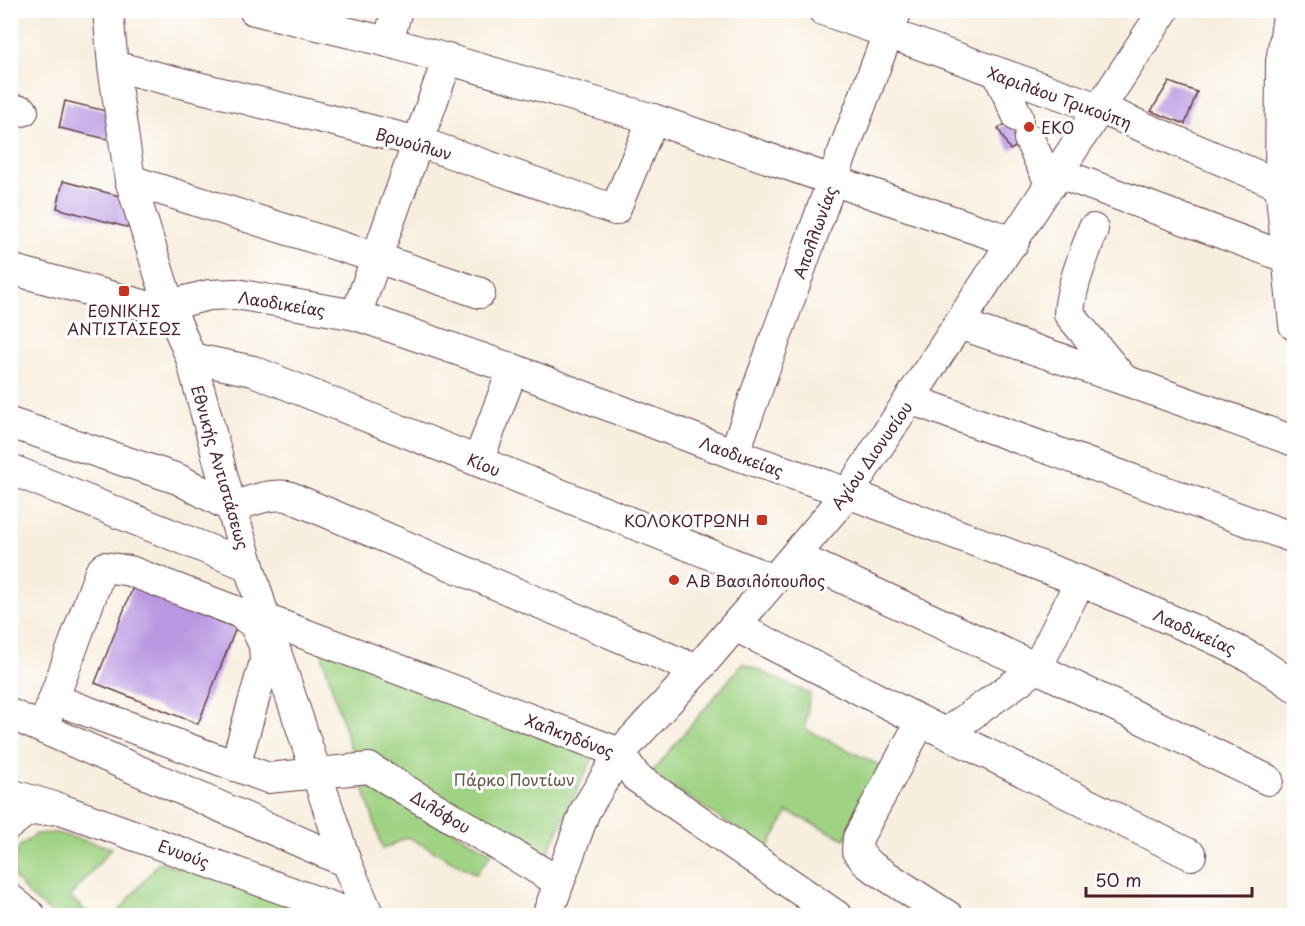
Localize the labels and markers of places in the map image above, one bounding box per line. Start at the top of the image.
place label: EKO [1041,115,1074,139]
marker: EKO [1022,120,1036,134]
marker: ΕΘΝΙΚΗΣ ΑΝΤΙΣΤΑΣΕΩΣ [117,284,131,298]
place label: ΕΘΝΙΚΗΣ ΑΝΤΙΣΤΑΣΕΩΣ [67,298,181,340]
place label: ΚΟΛΟΚΟΤΡΩΝΗ [624,508,750,532]
marker: ΚΟΛΟΚΟΤΡΩΝΗ [755,513,769,527]
place label: ΑΒ Βασιλόπουλος [686,568,825,592]
marker: ΑΒ Βασιλόπουλος [667,573,681,587]

